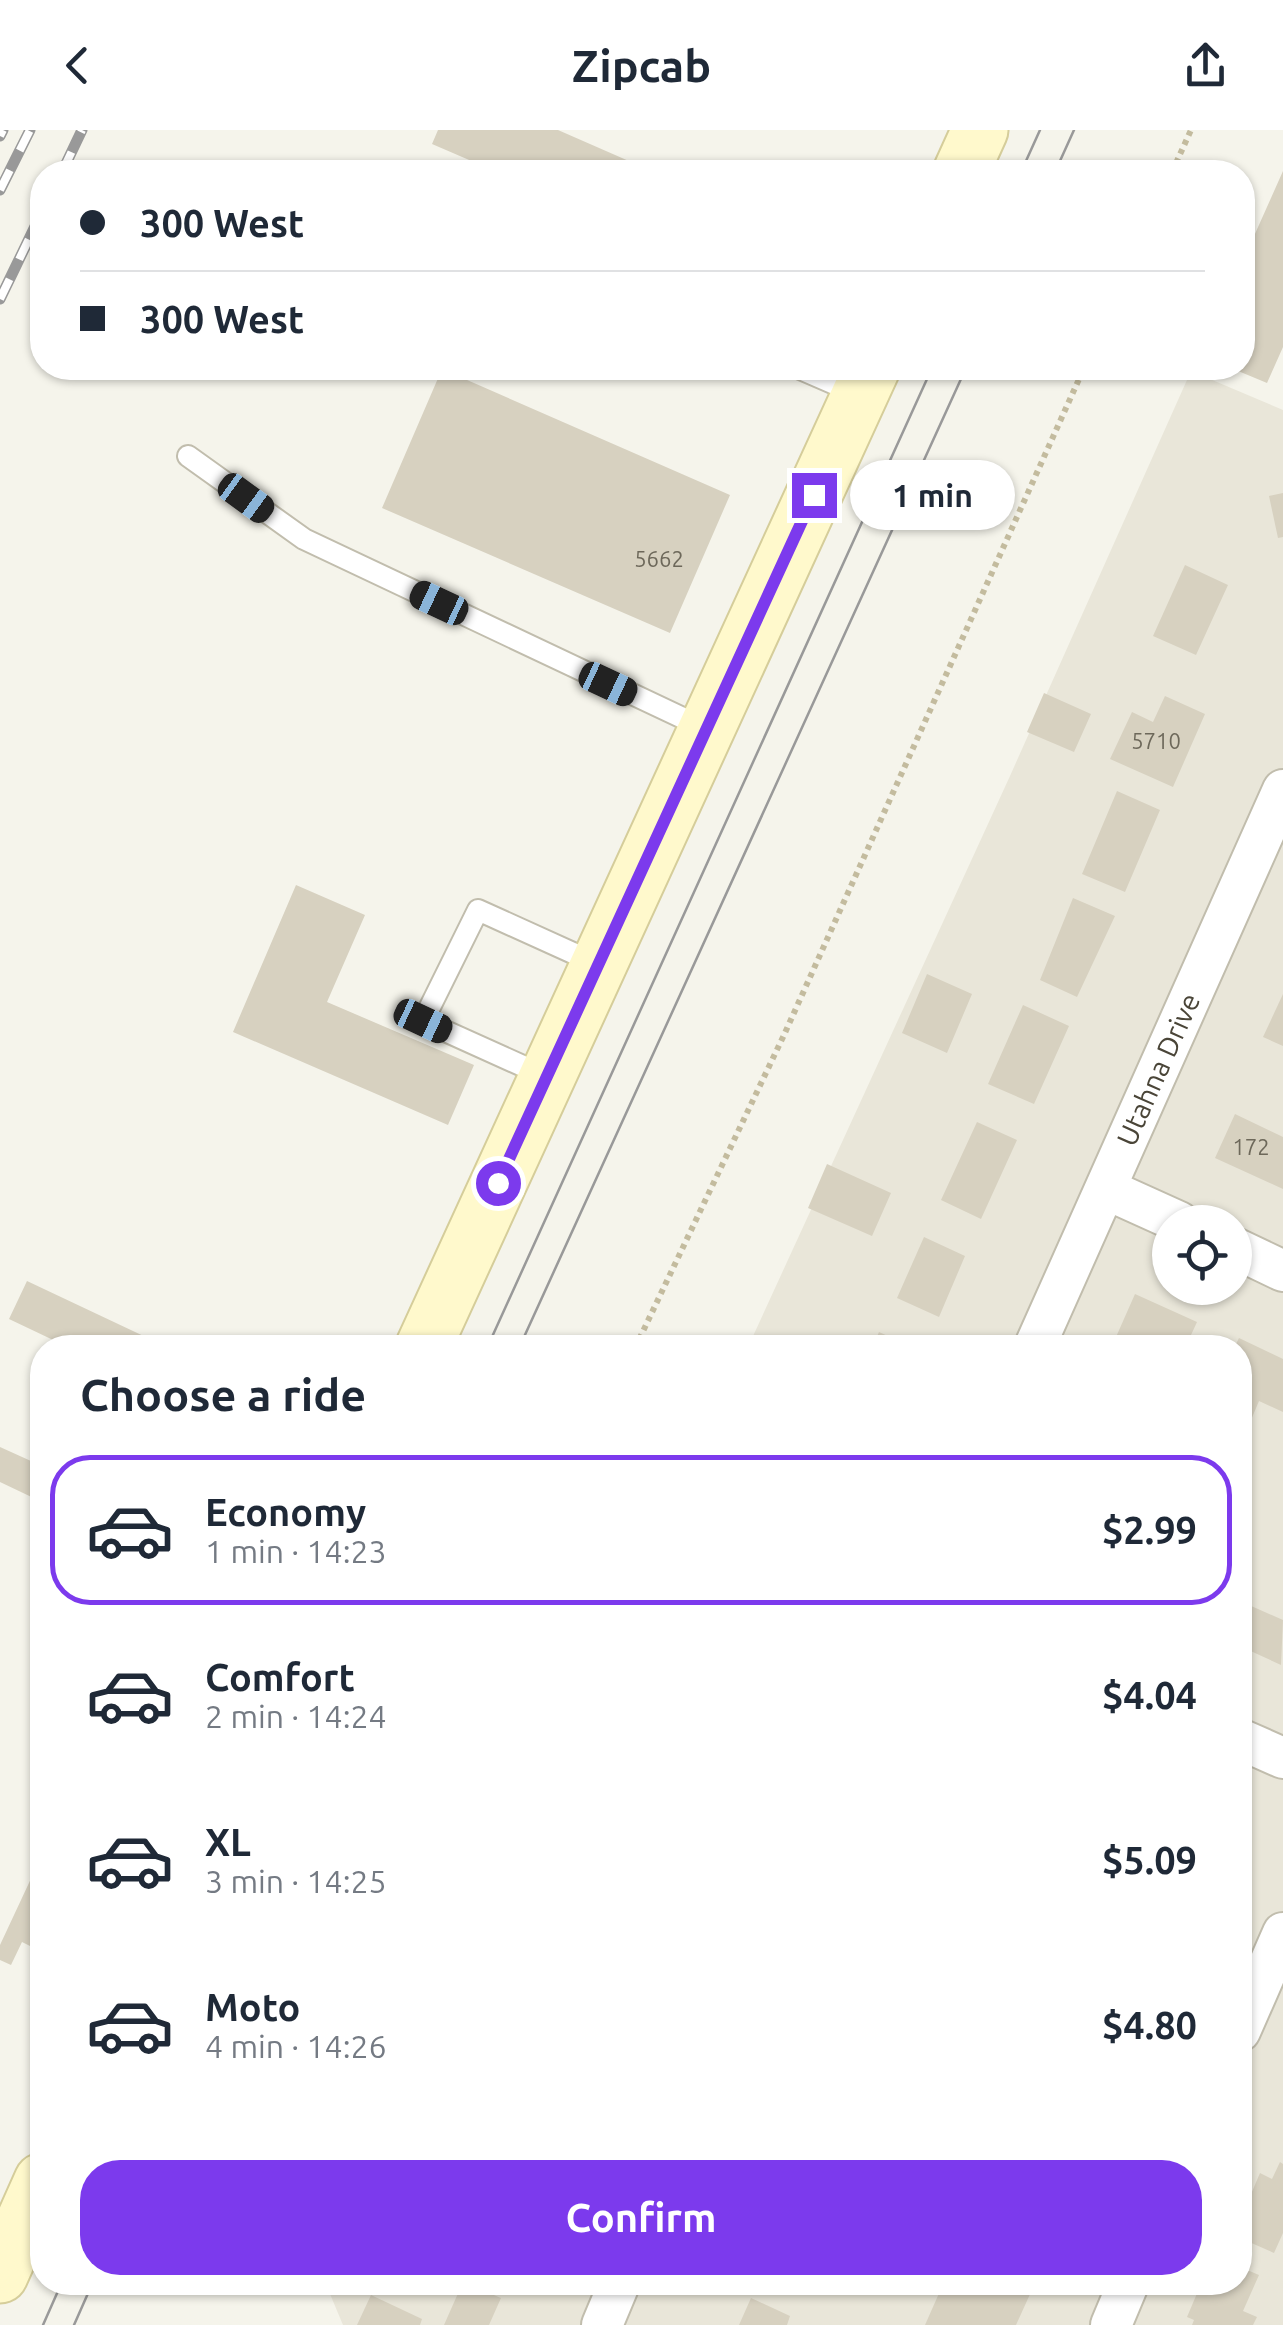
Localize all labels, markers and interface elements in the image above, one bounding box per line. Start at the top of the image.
icon: back [50,38,105,93]
icon: share [1178,38,1233,93]
text: Zipcab [572,40,711,91]
text: 300 West [140,202,304,244]
text: 300 West [140,298,304,340]
callout: 1 min [849,460,1014,530]
car [213,468,279,528]
route end [792,473,837,518]
text: 1 min [892,477,973,513]
house number: 5662 [634,546,684,571]
car [405,577,473,629]
car [574,658,642,710]
house number: 5710 [1131,728,1181,753]
street label: Utahna Drive [1110,988,1205,1150]
car [389,995,457,1047]
house number: 172 [1232,1134,1270,1159]
route start [476,1161,521,1206]
map controls [1152,1205,1252,1305]
button: locate [1152,1205,1252,1305]
text: Choose a ride [80,1369,366,1420]
icon: car [85,1485,175,1575]
text: Economy [205,1491,366,1533]
text: $2.99 [1102,1509,1197,1551]
text: 1 min · 14:23 [205,1533,387,1569]
icon: car [85,1650,175,1740]
text: Comfort [205,1656,355,1698]
text: $4.04 [1102,1674,1197,1716]
text: 2 min · 14:24 [205,1698,387,1734]
icon: car [85,1815,175,1905]
text: XL [205,1821,251,1863]
text: $5.09 [1102,1839,1197,1881]
text: 3 min · 14:25 [205,1863,387,1899]
icon: car [85,1980,175,2070]
text: Moto [205,1986,300,2028]
text: $4.80 [1102,2004,1197,2046]
text: 4 min · 14:26 [205,2028,387,2064]
button: Confirm [80,2160,1202,2275]

